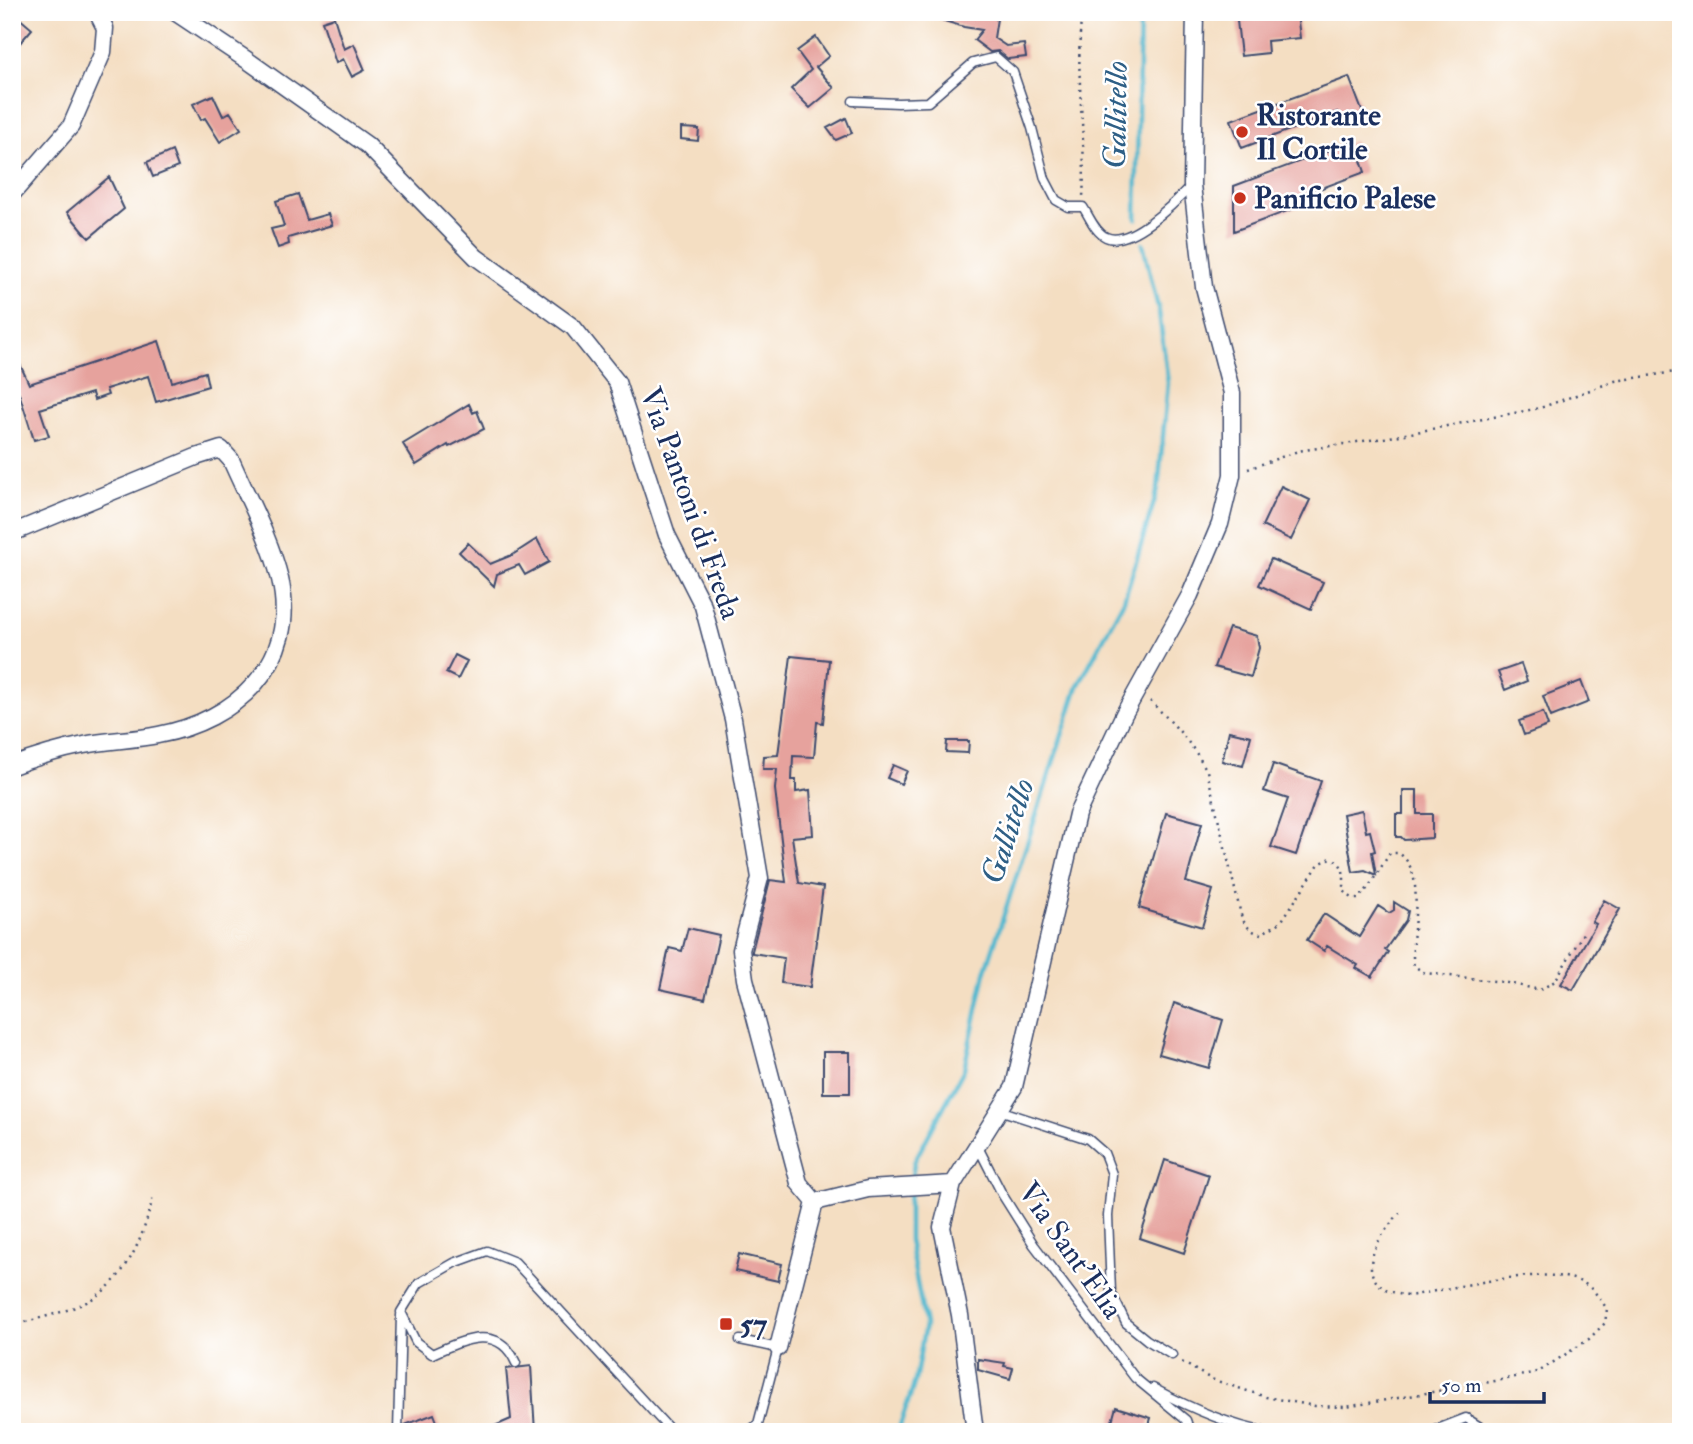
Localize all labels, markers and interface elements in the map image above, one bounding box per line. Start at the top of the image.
water label: Gallitello [1095,61,1137,170]
place label: Ristorante Il Cortile [1256,97,1381,168]
marker: Ristorante Il Cortile [1234,124,1250,140]
place label: Panificio Palese [1254,180,1436,217]
marker: Panificio Palese [1232,190,1248,206]
street label: Via Pantoni di Freda [631,382,750,625]
water label: Gallitello [972,774,1044,889]
street label: Via Sant'Elia [1010,1175,1132,1327]
place label: 57 [740,1306,767,1343]
marker: 57 [718,1316,734,1332]
scale bar [1430,1360,1544,1404]
text: 50 m [1441,1372,1482,1399]

